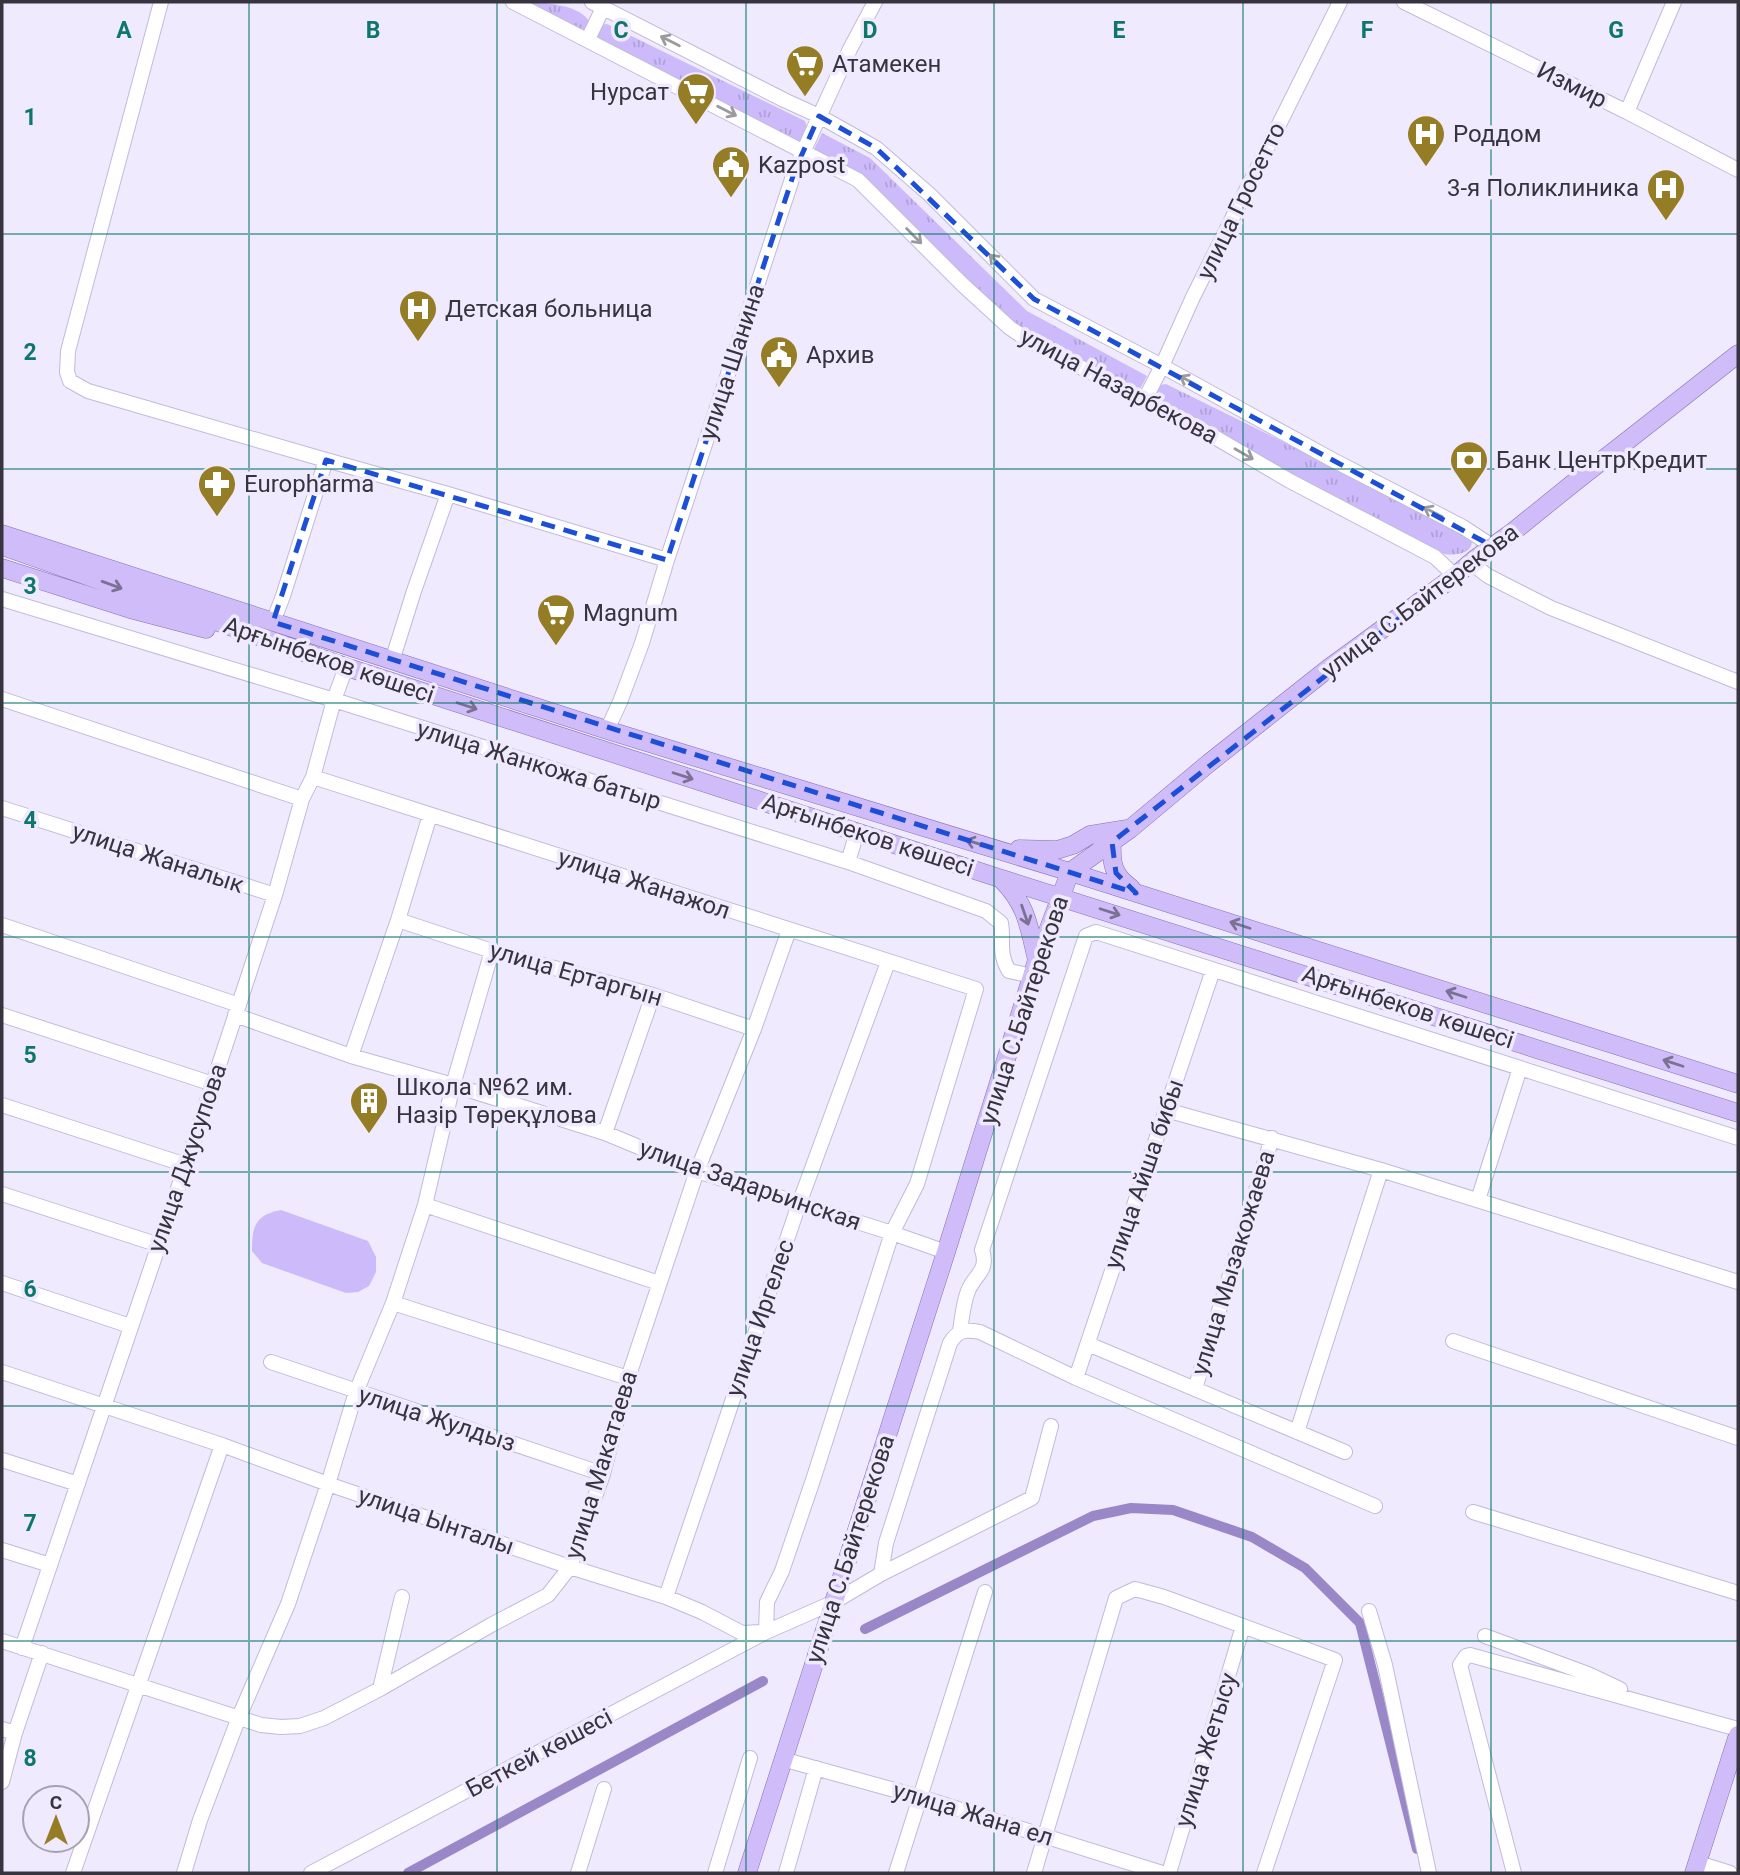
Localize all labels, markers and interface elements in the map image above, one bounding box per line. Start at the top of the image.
text: A [116,17,132,44]
text: B [366,17,380,44]
text: C [613,17,629,44]
text: D [863,17,877,44]
text: E [1113,17,1126,44]
text: F [1361,17,1374,44]
text: G [1608,17,1624,44]
one-way arrow [660,34,681,48]
supermarket icon: Атамекен [784,43,826,98]
place label: Атамекен [832,50,941,78]
street label: Измир [1532,56,1612,114]
supermarket icon: Нурсат [675,71,717,126]
place label: Нурсат [590,78,669,106]
text: 1 [23,104,37,131]
one-way arrow [716,105,737,118]
hospital icon: Роддом [1405,113,1447,168]
street label: улица Гросетто [1191,118,1291,284]
place label: Роддом [1453,120,1542,148]
public building icon: Kazpost [710,144,752,199]
place label: Kazpost [758,151,846,179]
hospital icon: 3-я Поликлиника [1645,167,1687,222]
place label: 3-я Поликлиника [1447,174,1639,202]
one-way arrow [905,227,922,244]
one-way arrow [989,254,1006,271]
street label: улица Шанина [694,281,770,443]
hospital icon: Детская больница [397,288,439,343]
place label: Детская больница [445,295,653,323]
street label: улица Назарбекова [1015,322,1223,450]
public building icon: Архив [758,334,800,389]
text: 2 [23,339,37,366]
place label: Архив [806,341,874,369]
one-way arrow [1180,374,1200,388]
bank icon: Банк ЦентрКредит [1448,439,1490,494]
place label: Банк ЦентрКредит [1496,446,1708,474]
one-way arrow [1233,447,1253,461]
pharmacy icon: Europharma [196,463,238,518]
place label: Europharma [244,470,374,498]
one-way arrow [1423,504,1444,518]
street label: улица С.Байтерекова [1316,518,1524,684]
text: 3 [23,573,37,600]
one-way arrow [101,580,123,592]
supermarket icon: Magnum [535,592,577,647]
place label: Magnum [583,599,678,627]
street label: Арғынбеков көшесі [220,611,438,709]
one-way arrow [455,701,477,713]
street label: улица Жанкожа батыр [414,714,664,816]
one-way arrow [672,771,694,783]
street label: Арғынбеков көшесі [759,788,977,882]
text: 4 [23,807,37,834]
street label: улица Жаналык [69,817,247,899]
one-way arrow [965,835,987,848]
street label: улица Жанажол [555,843,733,925]
street label: улица С.Байтерекова [974,892,1074,1128]
one-way arrow [1020,904,1032,926]
one-way arrow [1099,907,1121,920]
one-way arrow [1229,918,1251,931]
street label: улица Ертаргын [486,936,666,1012]
street label: Арғынбеков көшесі [1299,960,1517,1054]
one-way arrow [1446,987,1468,999]
text: 5 [23,1042,37,1069]
one-way arrow [1663,1055,1685,1068]
street label: улица Джусупова [142,1060,232,1256]
place label: Школа №62 им. Назір Төреқұлова [396,1073,597,1129]
street label: улица Айша бибы [1098,1076,1190,1272]
building icon: Школа №62 им. Назір Төреқұлова [348,1080,390,1135]
street label: улица Задарьинская [635,1134,865,1236]
street label: улица Мызакожаева [1185,1147,1281,1379]
street label: улица Иргелес [720,1236,800,1400]
text: 6 [23,1276,37,1303]
street label: улица Макатаева [559,1367,643,1563]
street label: улица Жулдыз [355,1380,519,1458]
street label: улица С.Байтерекова [800,1431,900,1667]
street label: улица Ынталы [354,1481,518,1561]
text: 7 [23,1510,37,1537]
street label: улица Жетысу [1169,1669,1243,1831]
street label: Беткей көшесі [461,1703,617,1803]
text: 8 [23,1745,37,1772]
street label: улица Жана ел [889,1776,1057,1852]
north arrow [21,1784,91,1854]
text: С [50,1791,62,1814]

